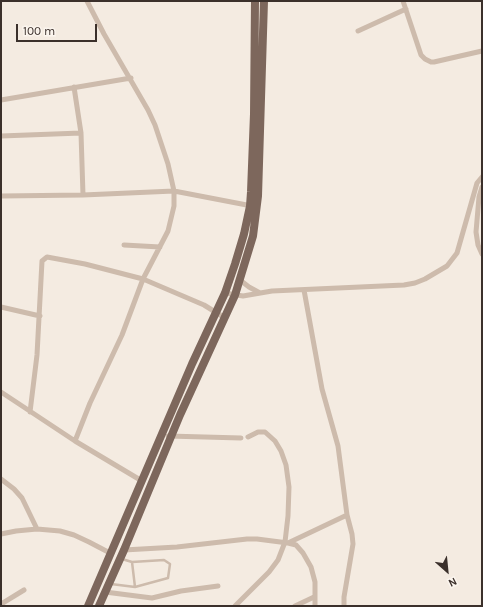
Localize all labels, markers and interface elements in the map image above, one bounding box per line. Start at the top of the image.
scale bar [18,16,99,42]
text: 100 m [23,24,55,38]
north arrow [427,551,467,591]
text: N [446,575,459,590]

